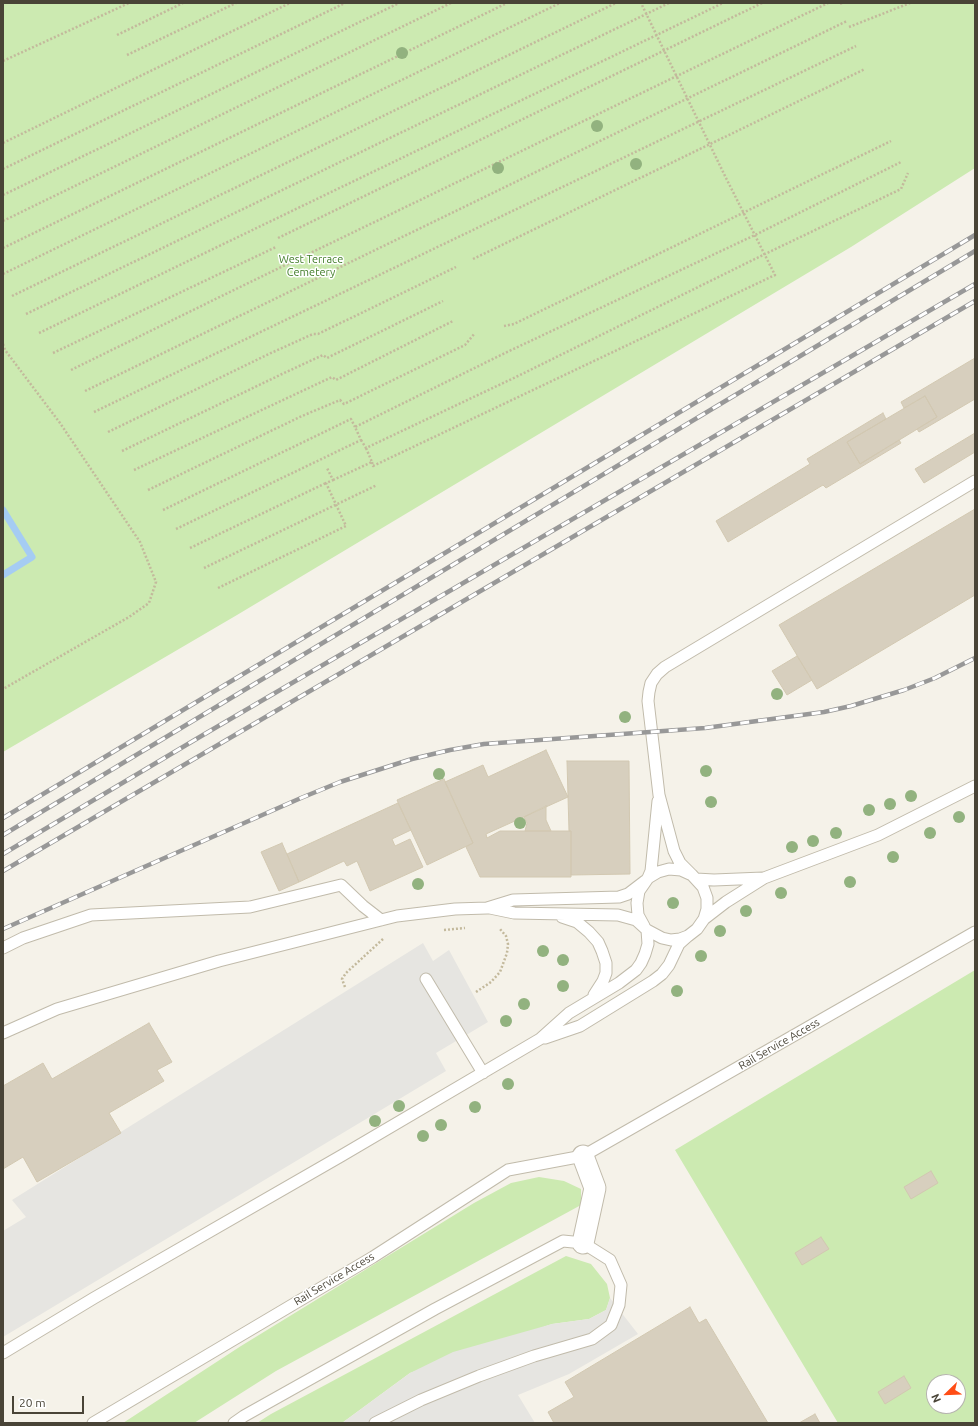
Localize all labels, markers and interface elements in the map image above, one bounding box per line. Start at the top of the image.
park label: West Terrace Cemetery [279,252,343,278]
street label: Rail Service Access [736,1015,822,1073]
street label: Rail Service Access [291,1250,377,1308]
north arrow [926,1374,966,1414]
scale bar [14,1388,86,1414]
text: N [929,1392,943,1404]
text: 20 m [19,1396,46,1409]

